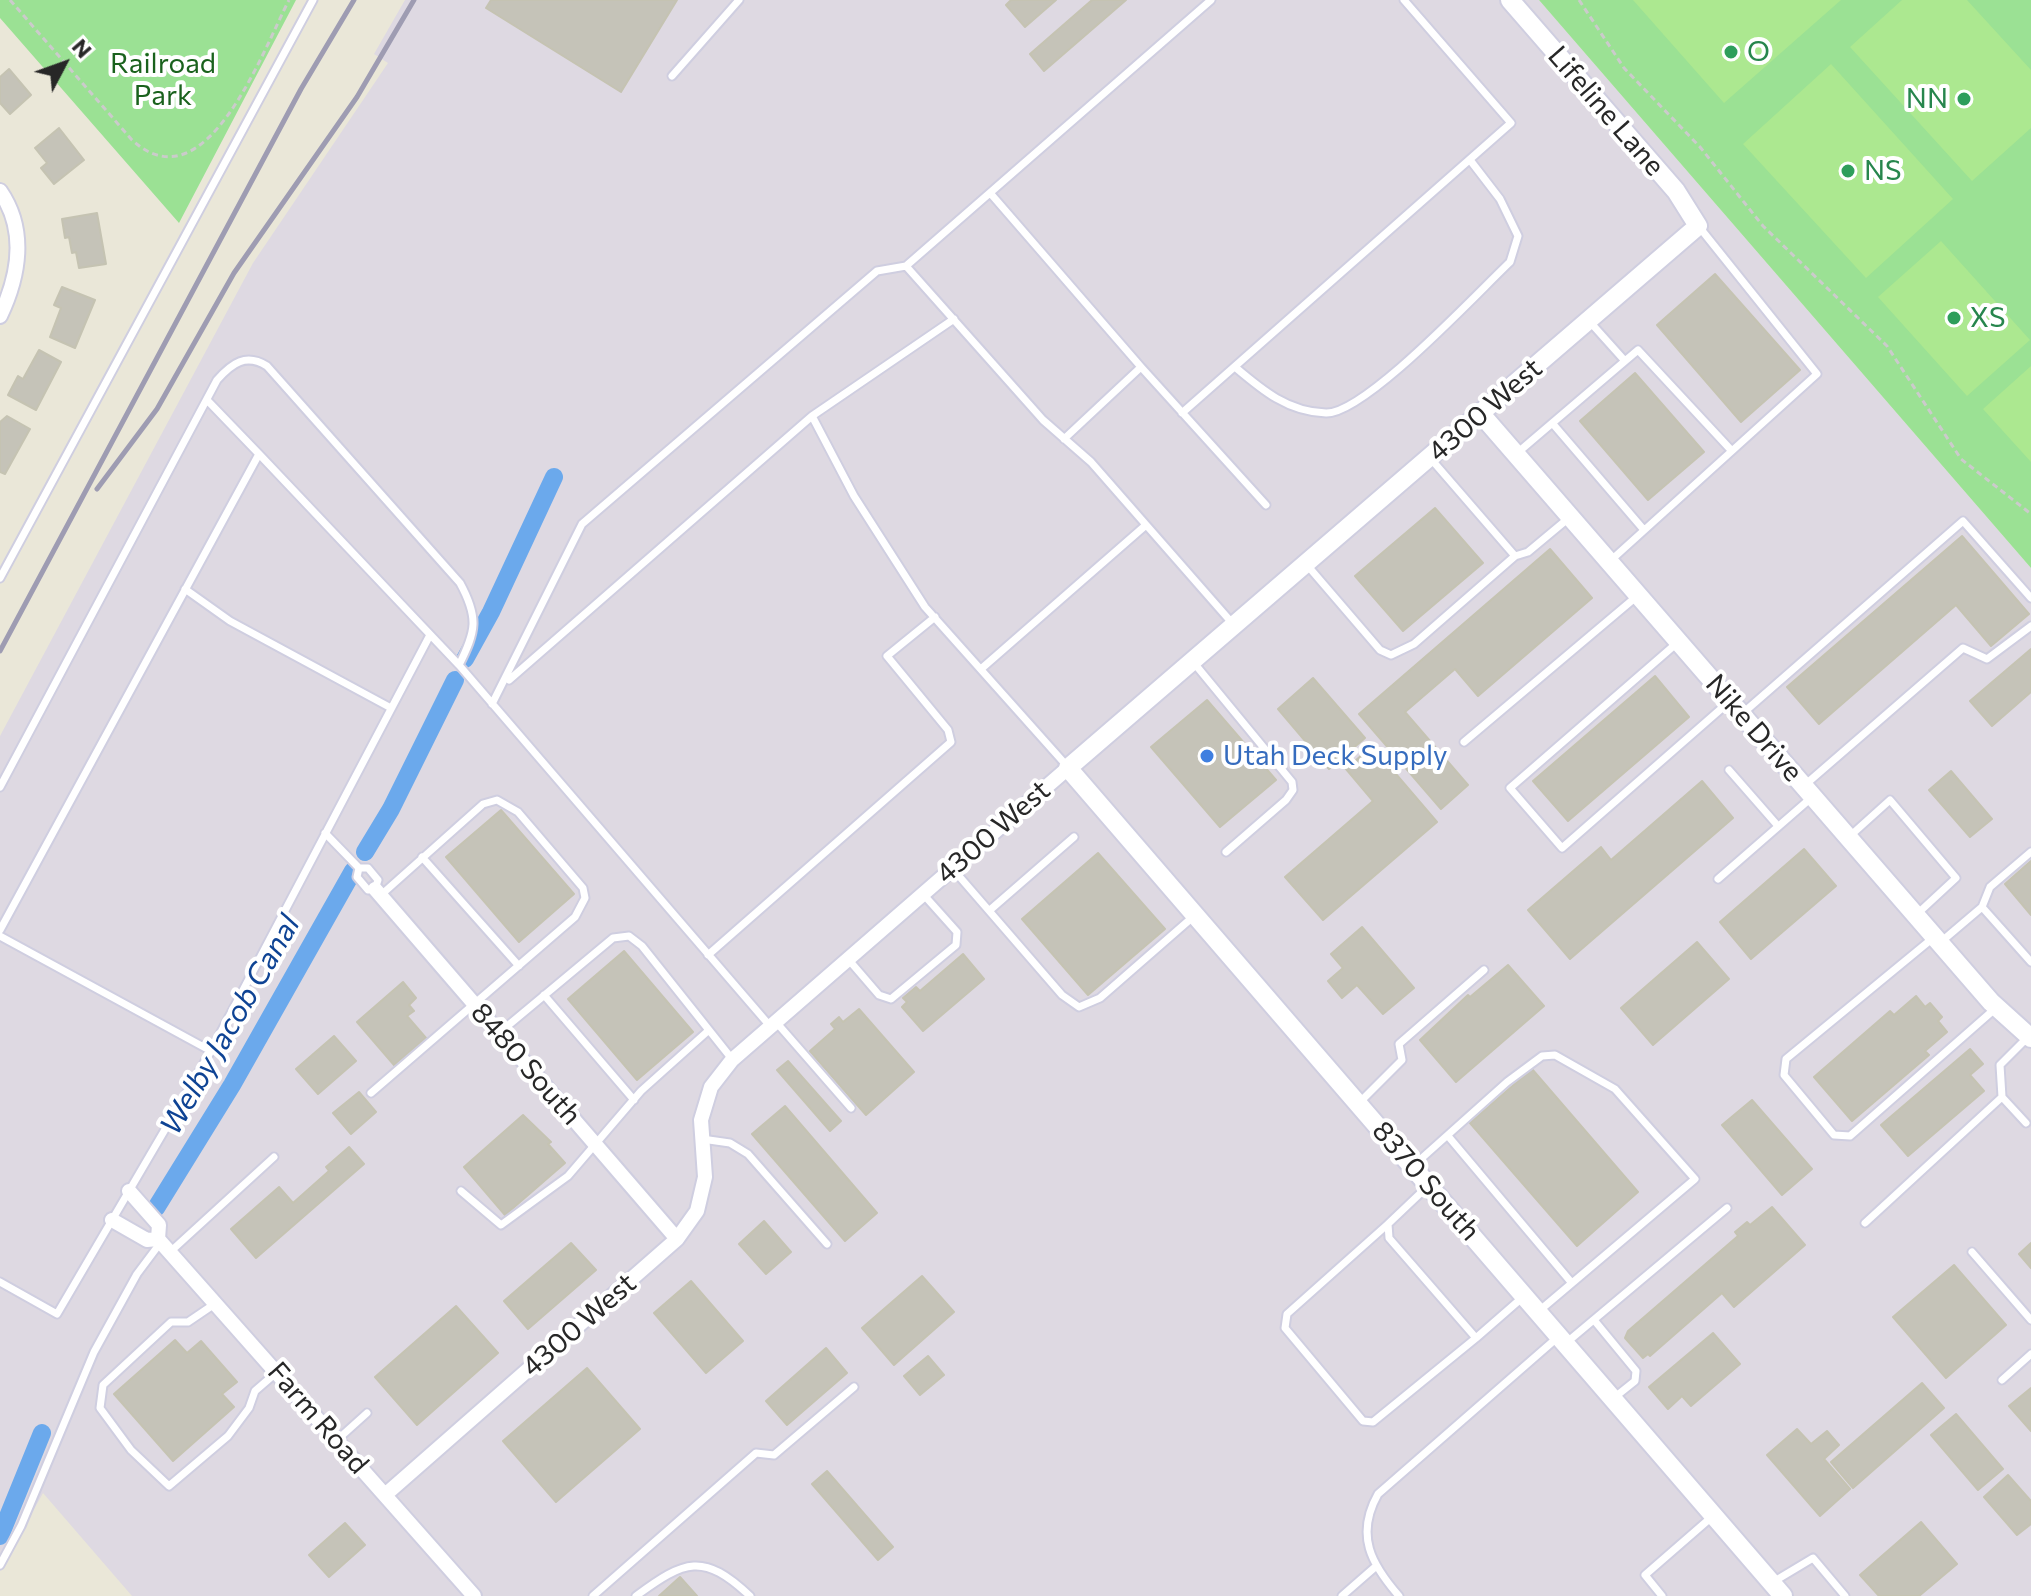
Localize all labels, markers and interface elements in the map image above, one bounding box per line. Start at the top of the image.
north arrow [24,24,104,104]
text: N [67,33,98,63]
place label: O [1747,35,1770,69]
street label: Lifeline Lane [1541,39,1671,183]
marker: O [1722,43,1740,61]
park label: Railroad Park [110,47,216,113]
place label: NN [1906,82,1948,116]
marker: NN [1955,90,1973,108]
place label: NS [1864,154,1902,188]
marker: NS [1839,162,1857,180]
place label: XS [1970,301,2005,335]
marker: XS [1945,309,1963,327]
street label: 4300 West [1421,351,1549,469]
street label: Nike Drive [1698,668,1810,788]
place label: Utah Deck Supply [1223,739,1448,773]
marker: Utah Deck Supply [1198,747,1216,765]
street label: 4300 West [929,773,1057,891]
water label: Welby Jacob Canal [152,909,308,1141]
street label: 8480 South [464,996,588,1132]
street label: 8370 South [1365,1114,1487,1248]
street label: 4300 West [515,1266,643,1384]
street label: Farm Road [261,1355,375,1481]

